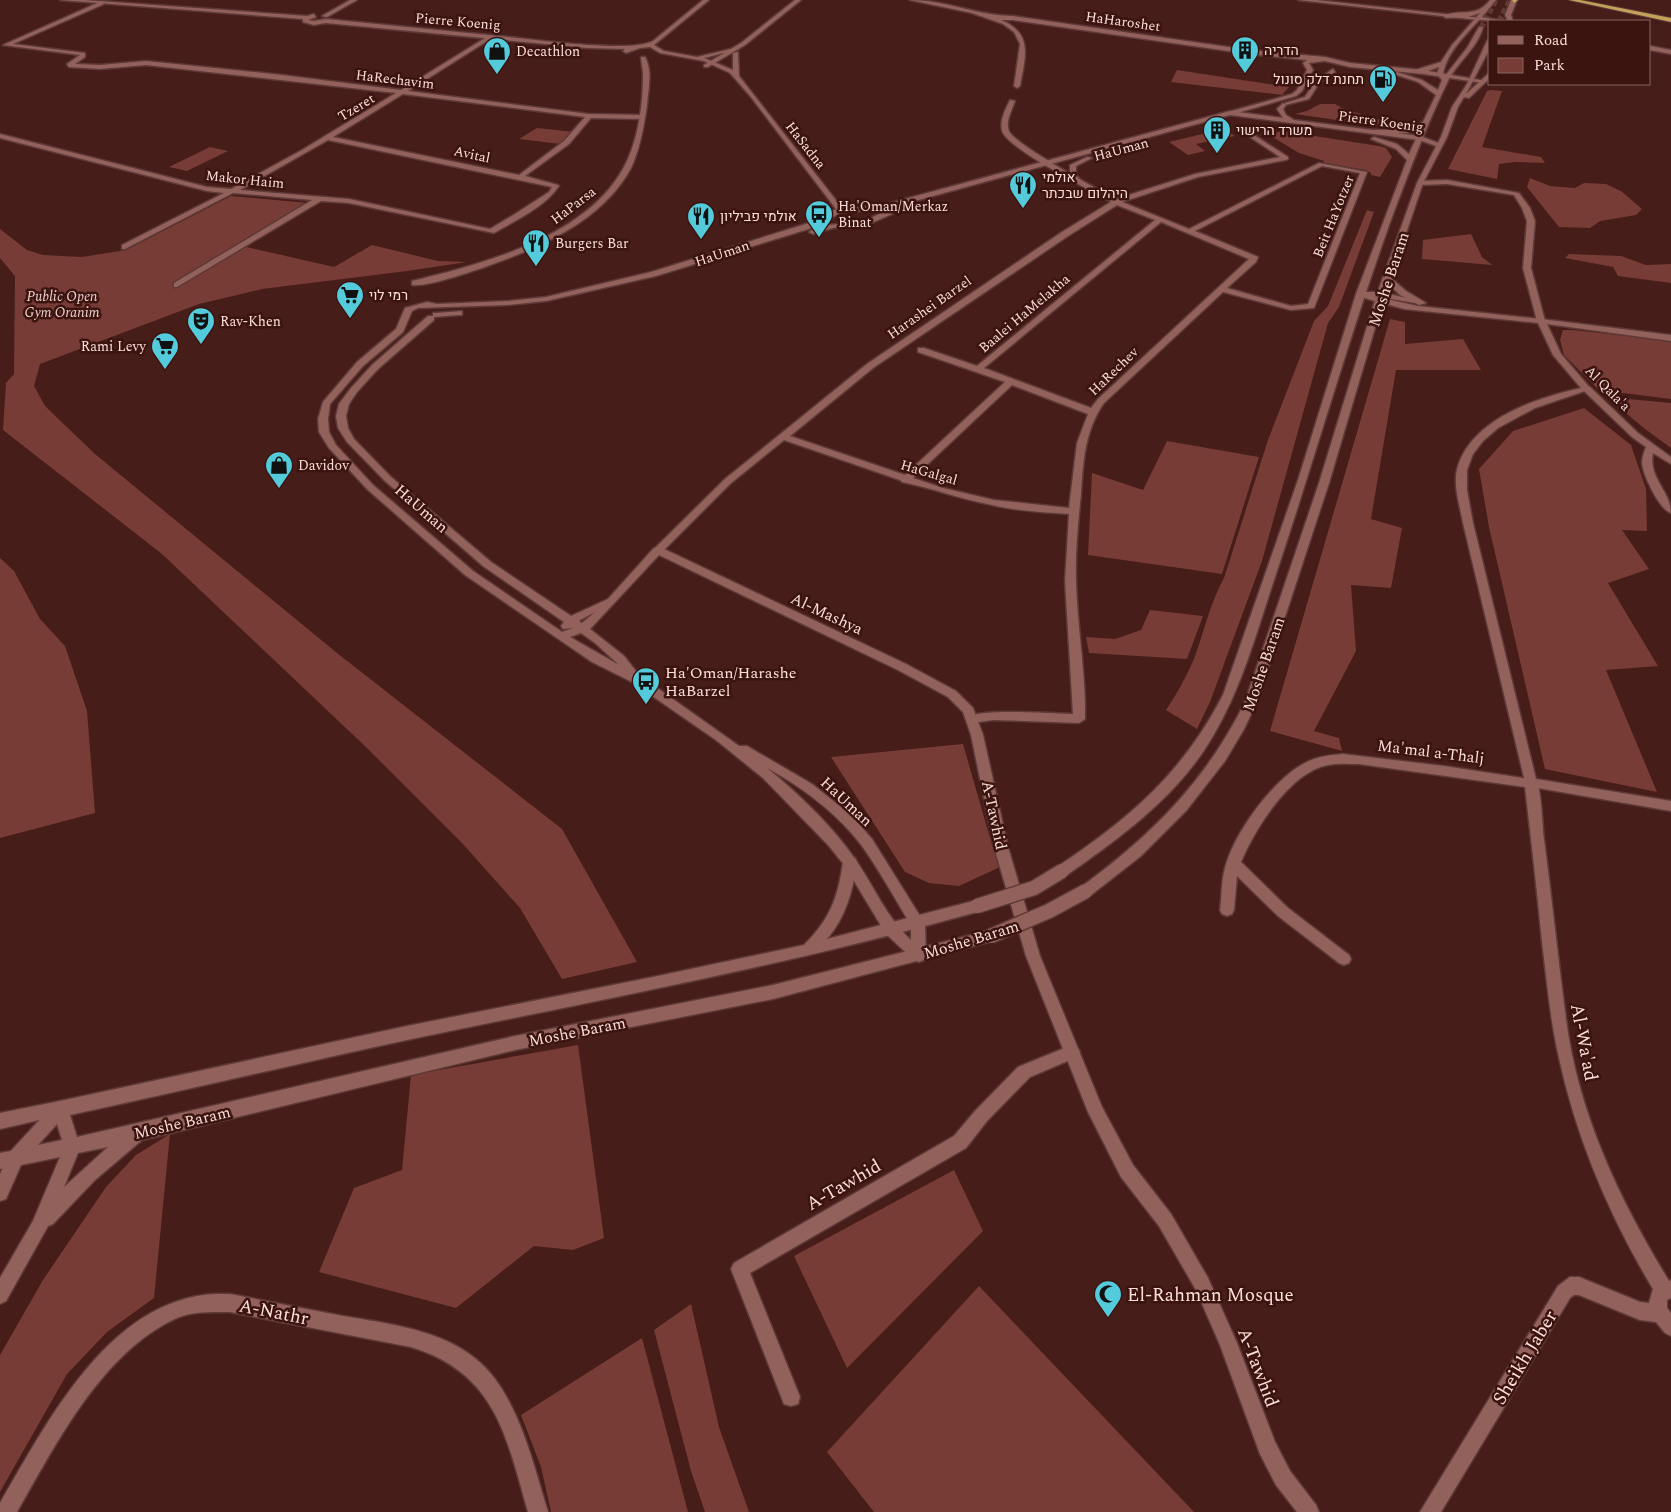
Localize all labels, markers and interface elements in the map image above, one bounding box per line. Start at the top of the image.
street label: HaHaroshet [1084,6,1162,37]
street label: Pierre Koenig [414,7,502,36]
legend [1488,20,1651,85]
text: Road [1534,29,1568,52]
building icon: הדריה [1230,35,1260,74]
shop icon: Decathlon [482,36,512,75]
place label: הדריה [1264,40,1299,61]
place label: Decathlon [516,41,580,62]
text: Park [1534,54,1565,77]
street label: HaRechavim [354,64,435,95]
fuel station icon: תחנת דלק סונול [1368,64,1398,103]
place label: תחנת דלק סונול [1273,69,1364,90]
street label: Tzeret [334,88,379,127]
street label: Pierre Koenig [1337,105,1425,138]
building icon: משרד הרישוי [1202,115,1232,154]
street label: HaSadna [780,117,831,174]
place label: משרד הרישוי [1236,120,1312,141]
street label: HaUman [1091,132,1151,167]
street label: Avital [452,140,492,169]
street label: Makor Haim [205,165,285,194]
place label: אולמי היהלום שבכתר [1042,167,1128,204]
restaurant icon: אולמי היהלום שבכתר [1008,170,1038,209]
street label: Beit HaYotzer [1307,171,1360,261]
street label: HaParsa [546,181,601,229]
place label: Ha'Oman/Merkaz Binat [838,196,948,233]
bus stop icon: Ha'Oman/Merkaz Binat [804,199,834,238]
restaurant icon: אולמי פביליון [686,201,716,240]
place label: אולמי פביליון [720,206,797,227]
restaurant icon: Burgers Bar [521,228,551,267]
street label: Moshe Baram [1362,229,1416,330]
place label: Burgers Bar [555,233,629,254]
street label: HaUman [692,235,752,272]
street label: Baalei HaMelakha [974,269,1075,358]
street label: Harashei Barzel [883,271,976,344]
supermarket icon: רמי לוי [335,280,365,319]
place label: רמי לוי [369,285,408,306]
park label: Public Open Gym Oranim [25,286,100,323]
theatre icon: Rav-Khen [186,306,216,345]
place label: Rav-Khen [220,311,281,332]
supermarket icon: Rami Levy [150,331,180,370]
place label: Rami Levy [81,336,147,357]
street label: HaRechev [1084,341,1144,401]
street label: Al Qala'a [1580,361,1635,416]
shop icon: Davidov [264,450,294,489]
street label: HaGalgal [898,454,960,491]
place label: Davidov [298,455,350,476]
street label: HaUman [389,479,453,539]
street label: Al-Mashya [786,587,867,641]
street label: Moshe Baram [1237,614,1291,715]
place label: Ha'Oman/Harashe HaBarzel [665,661,797,703]
bus stop icon: Ha'Oman/Harashe HaBarzel [631,666,661,705]
street label: Ma'mal a-Thalj [1376,734,1486,770]
street label: HaUman [815,771,878,832]
street label: A-Tawhid [975,778,1013,852]
street label: Moshe Baram [921,914,1022,966]
street label: Al-Wa'ad [1562,1001,1605,1084]
street label: Moshe Baram [527,1011,628,1053]
street label: Moshe Baram [132,1100,233,1146]
street label: A-Tawhid [800,1152,887,1219]
mosque icon: El-Rahman Mosque [1093,1279,1123,1318]
place label: El-Rahman Mosque [1127,1281,1294,1310]
street label: A-Nathr [236,1292,311,1334]
street label: Sheikh Jaber [1486,1304,1565,1411]
street label: A-Tawhid [1229,1323,1286,1412]

